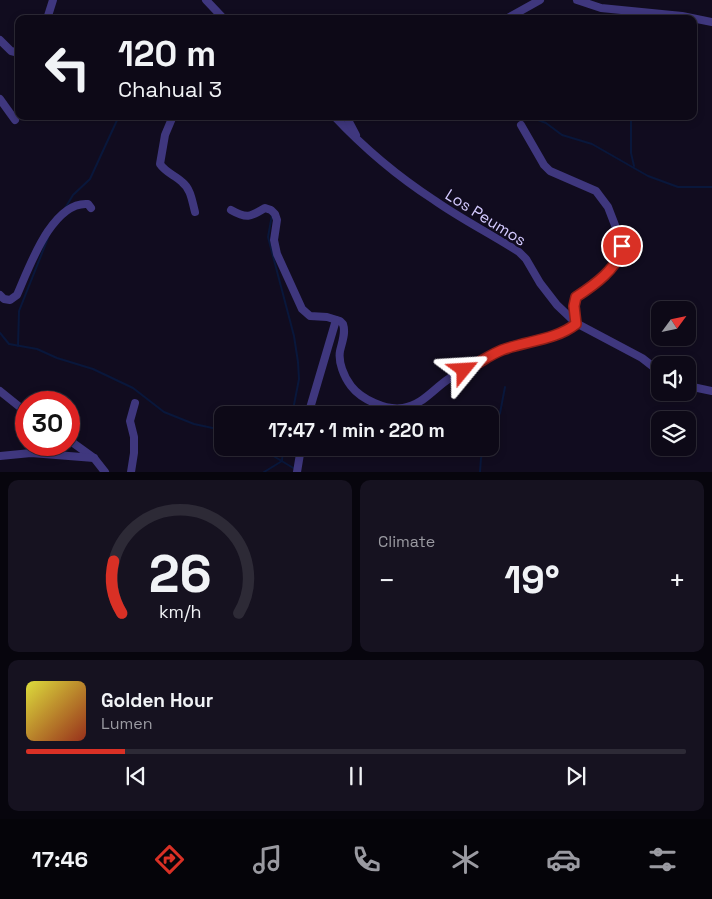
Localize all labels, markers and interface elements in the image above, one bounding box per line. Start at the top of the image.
text: 120 m [118,32,216,76]
icon: left [35,35,100,100]
text: Chahual 3 [118,75,222,103]
street label: Los Peumos [441,184,530,251]
pin [601,225,643,267]
icon: arrive [608,232,636,260]
north arrow [651,301,696,346]
map controls [651,301,696,456]
position arrow [437,343,489,395]
button: sound [651,356,696,401]
speed limit sign: 30 [15,391,80,456]
button: layers [651,411,696,456]
text: 17:47 · 1 min · 220 m [268,418,445,443]
text: Climate [378,531,435,552]
text: 26 [148,541,212,607]
text: 19° [504,556,560,604]
text: − [378,562,395,598]
text: + [669,562,686,598]
text: km/h [159,600,201,623]
text: Golden Hour [101,688,213,713]
text: Lumen [101,713,153,734]
icon: previous [122,762,150,790]
icon: pause [342,762,370,790]
icon: next [562,762,590,790]
icon: directions [152,842,187,877]
icon: music [250,842,285,877]
icon: phone [349,842,384,877]
icon: climate [448,842,483,877]
icon: car [546,842,581,877]
icon: filters [645,842,680,877]
text: 17:46 [32,845,88,873]

